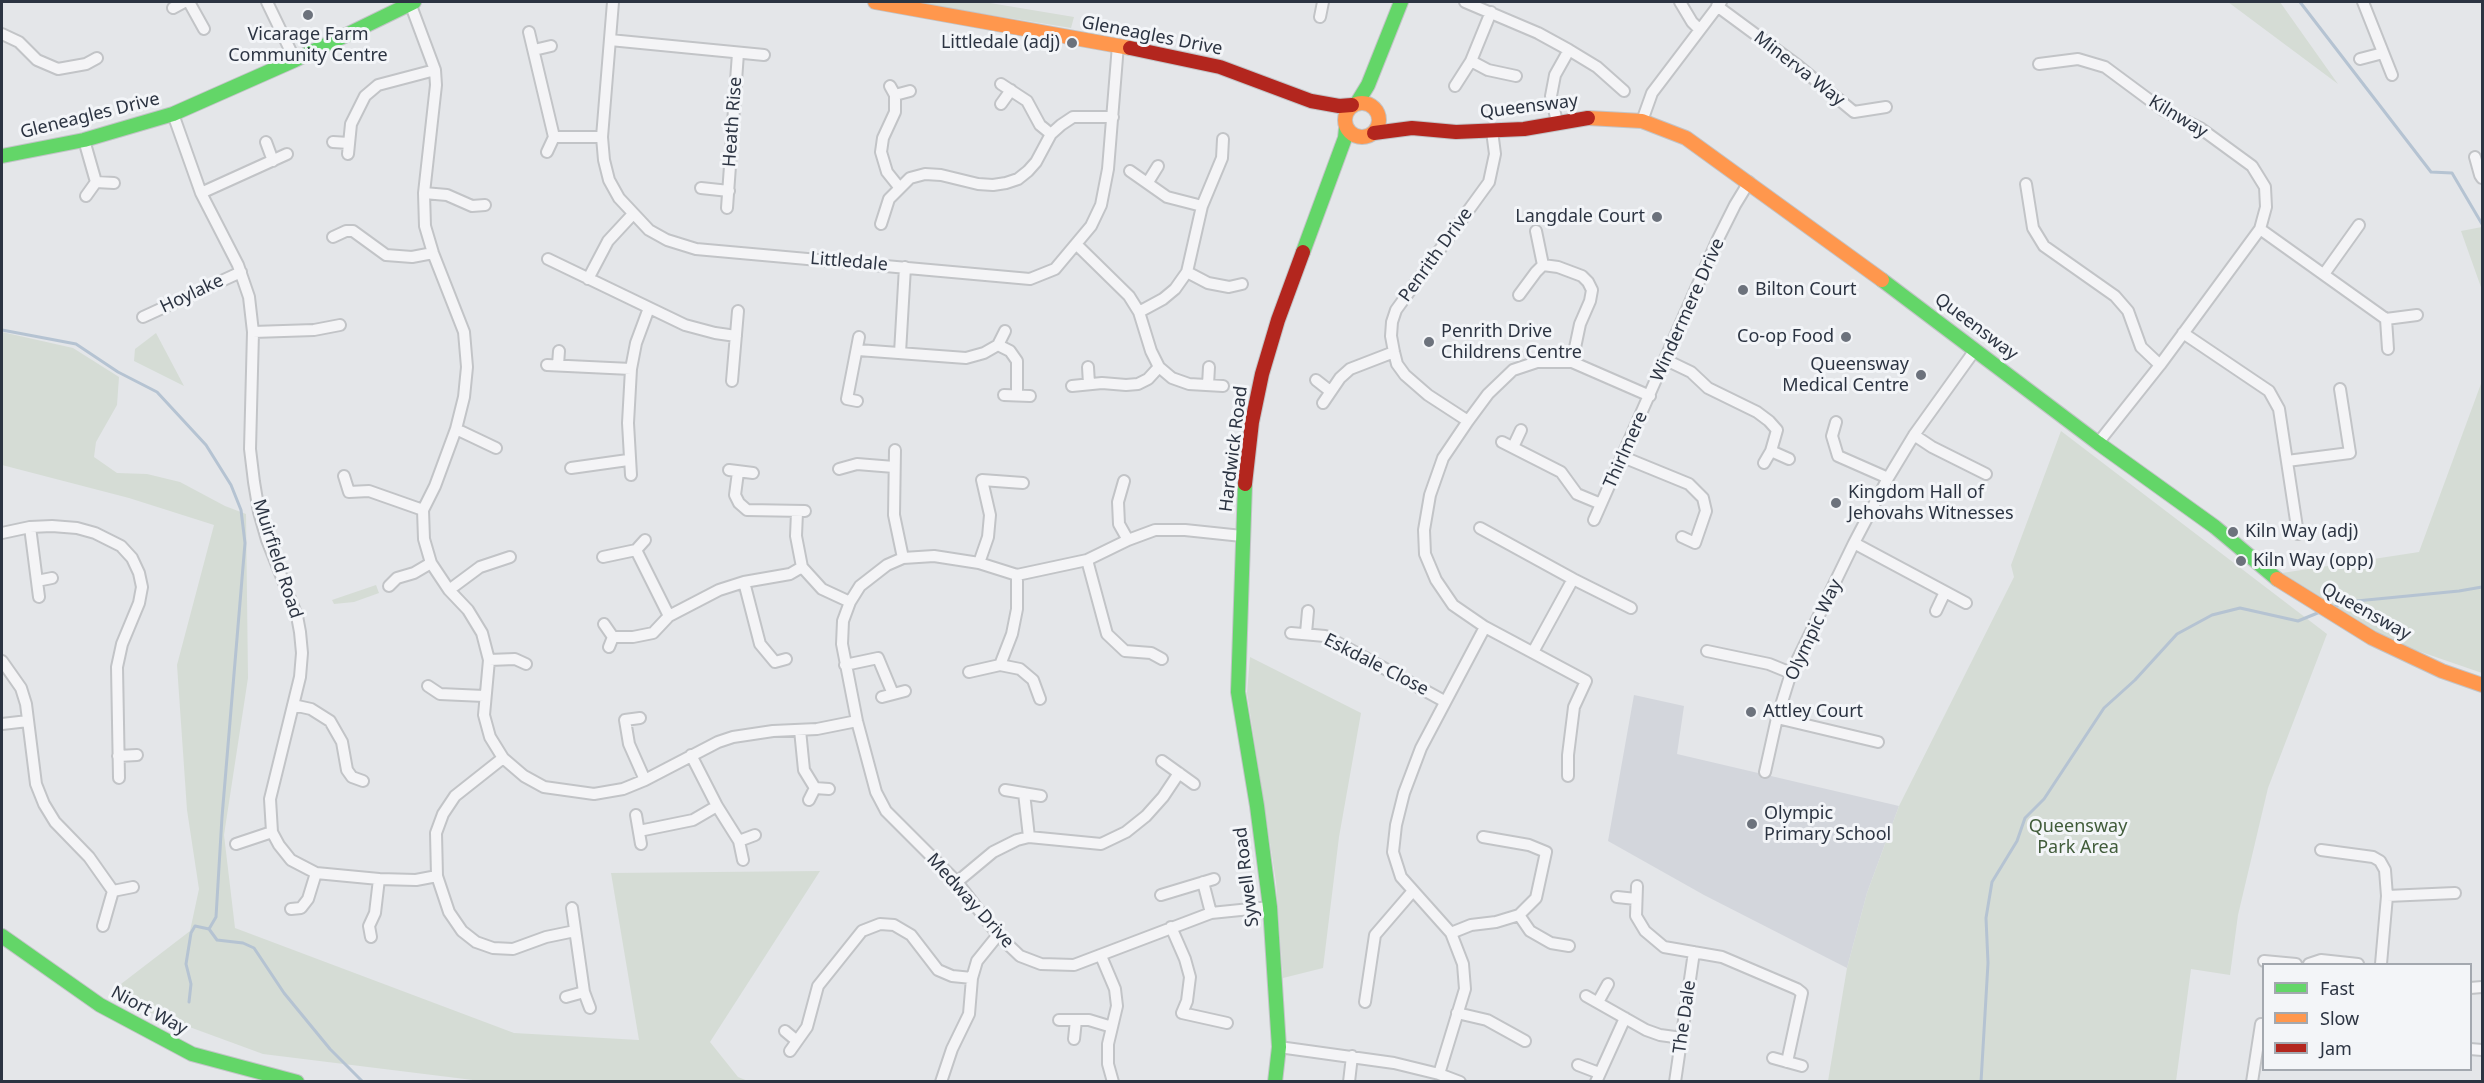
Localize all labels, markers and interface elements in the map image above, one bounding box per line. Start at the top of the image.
marker: Vicarage Farm Community Centre [301,8,315,22]
street label: Gleneagles Drive [1080,12,1224,60]
place label: Vicarage Farm Community Centre [228,24,388,66]
street label: Minerva Way [1749,27,1849,111]
place label: Littledale (adj) [941,32,1060,54]
marker: Littledale (adj) [1065,36,1079,50]
street label: Heath Rise [719,76,747,168]
street label: Gleneagles Drive [18,88,162,144]
street label: Queensway [1479,90,1579,124]
street label: Kilnway [2145,91,2211,143]
street label: Penrith Drive [1395,204,1477,306]
place label: Langdale Court [1515,206,1645,228]
marker: Langdale Court [1650,210,1664,224]
street label: Windermere Drive [1647,235,1729,385]
street label: Littledale [809,248,889,276]
street label: Hoylake [157,270,227,318]
place label: Bilton Court [1755,279,1857,301]
marker: Bilton Court [1736,283,1750,297]
street label: Queensway [1930,289,2022,365]
place label: Penrith Drive Childrens Centre [1441,321,1582,364]
place label: Co-op Food [1737,326,1834,348]
marker: Co-op Food [1839,330,1853,344]
marker: Penrith Drive Childrens Centre [1422,335,1436,349]
place label: Queensway Medical Centre [1782,354,1909,397]
marker: Queensway Medical Centre [1914,368,1928,382]
street label: Hardwick Road [1216,385,1252,513]
street label: Thirlmere [1599,408,1653,492]
place label: Kingdom Hall of Jehovahs Witnesses [1848,482,2014,524]
marker: Kingdom Hall of Jehovahs Witnesses [1829,496,1843,510]
street label: Muirfield Road [248,497,306,621]
place label: Kiln Way (adj) [2245,521,2358,543]
marker: Kiln Way (adj) [2226,525,2240,539]
place label: Kiln Way (opp) [2253,550,2373,572]
marker: Kiln Way (opp) [2234,554,2248,568]
street label: Olympic Way [1781,576,1847,684]
street label: Queensway [2318,579,2414,645]
street label: Eskdale Close [1320,629,1432,701]
place label: Attley Court [1763,701,1863,723]
marker: Attley Court [1744,705,1758,719]
place label: Olympic Primary School [1764,803,1891,846]
park label: Queensway Park Area [2029,816,2127,858]
marker: Olympic Primary School [1745,817,1759,831]
street label: Sywell Road [1230,826,1264,928]
street label: Medway Drive [922,849,1018,953]
legend [2262,963,2472,1071]
text: Fast [2320,976,2355,1000]
street label: The Dale [1669,979,1701,1055]
street label: Niort Way [107,982,191,1040]
text: Slow [2320,1006,2359,1030]
text: Jam [2320,1036,2352,1060]

